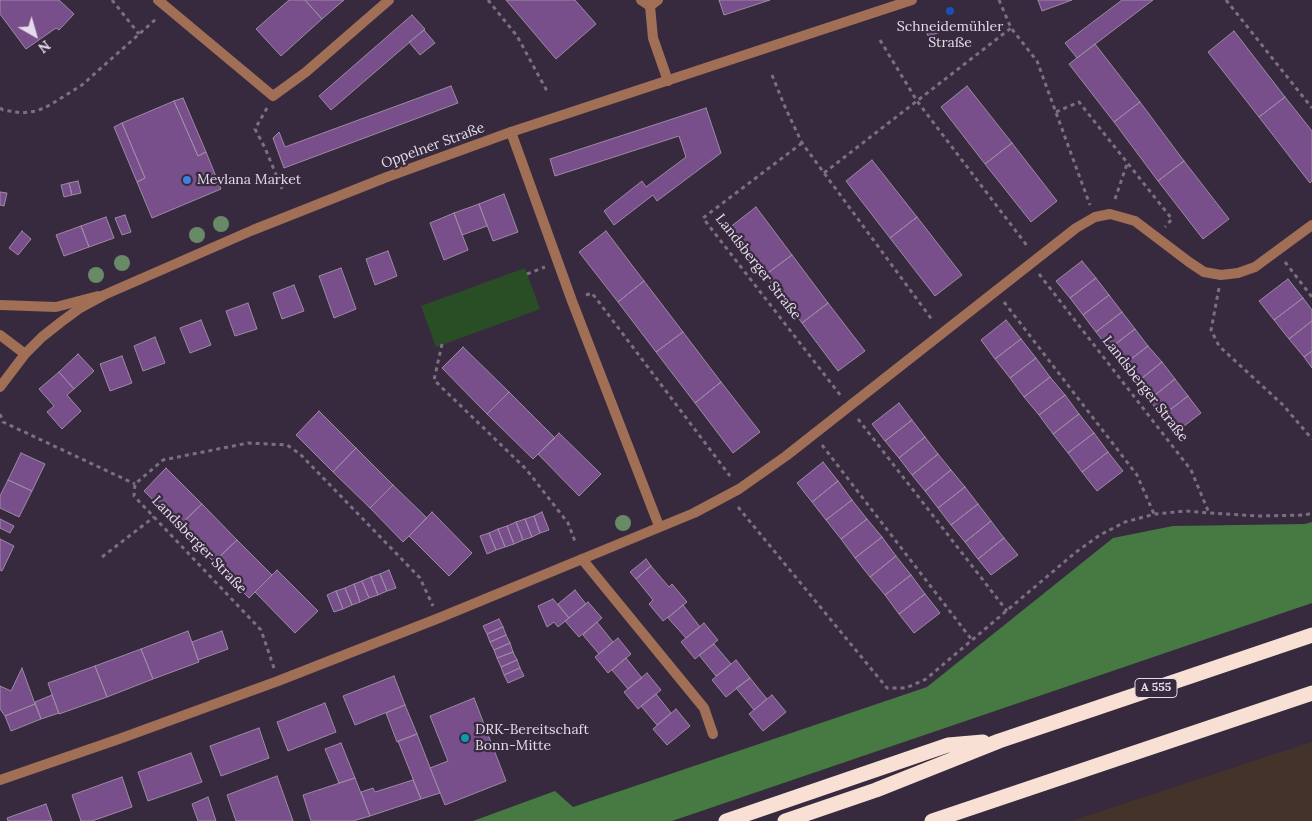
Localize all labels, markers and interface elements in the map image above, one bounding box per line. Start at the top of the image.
marker: Schneidemühler Straße [944,5,956,17]
north arrow [10,10,60,60]
place label: Schneidemühler Straße [897,19,1003,52]
text: N [34,36,54,57]
street label: Oppelner Straße [379,120,487,172]
place label: Mevlana Market [197,172,301,188]
marker: Mevlana Market [181,174,193,186]
street label: Landsberger Straße [712,211,804,323]
street label: Landsberger Straße [1099,333,1191,445]
street label: Landsberger Straße [148,493,250,597]
road number: A 555 [1135,678,1177,698]
place label: DRK-Bereitschaft Bonn-Mitte [475,722,589,754]
marker: DRK-Bereitschaft Bonn-Mitte [459,732,471,744]

